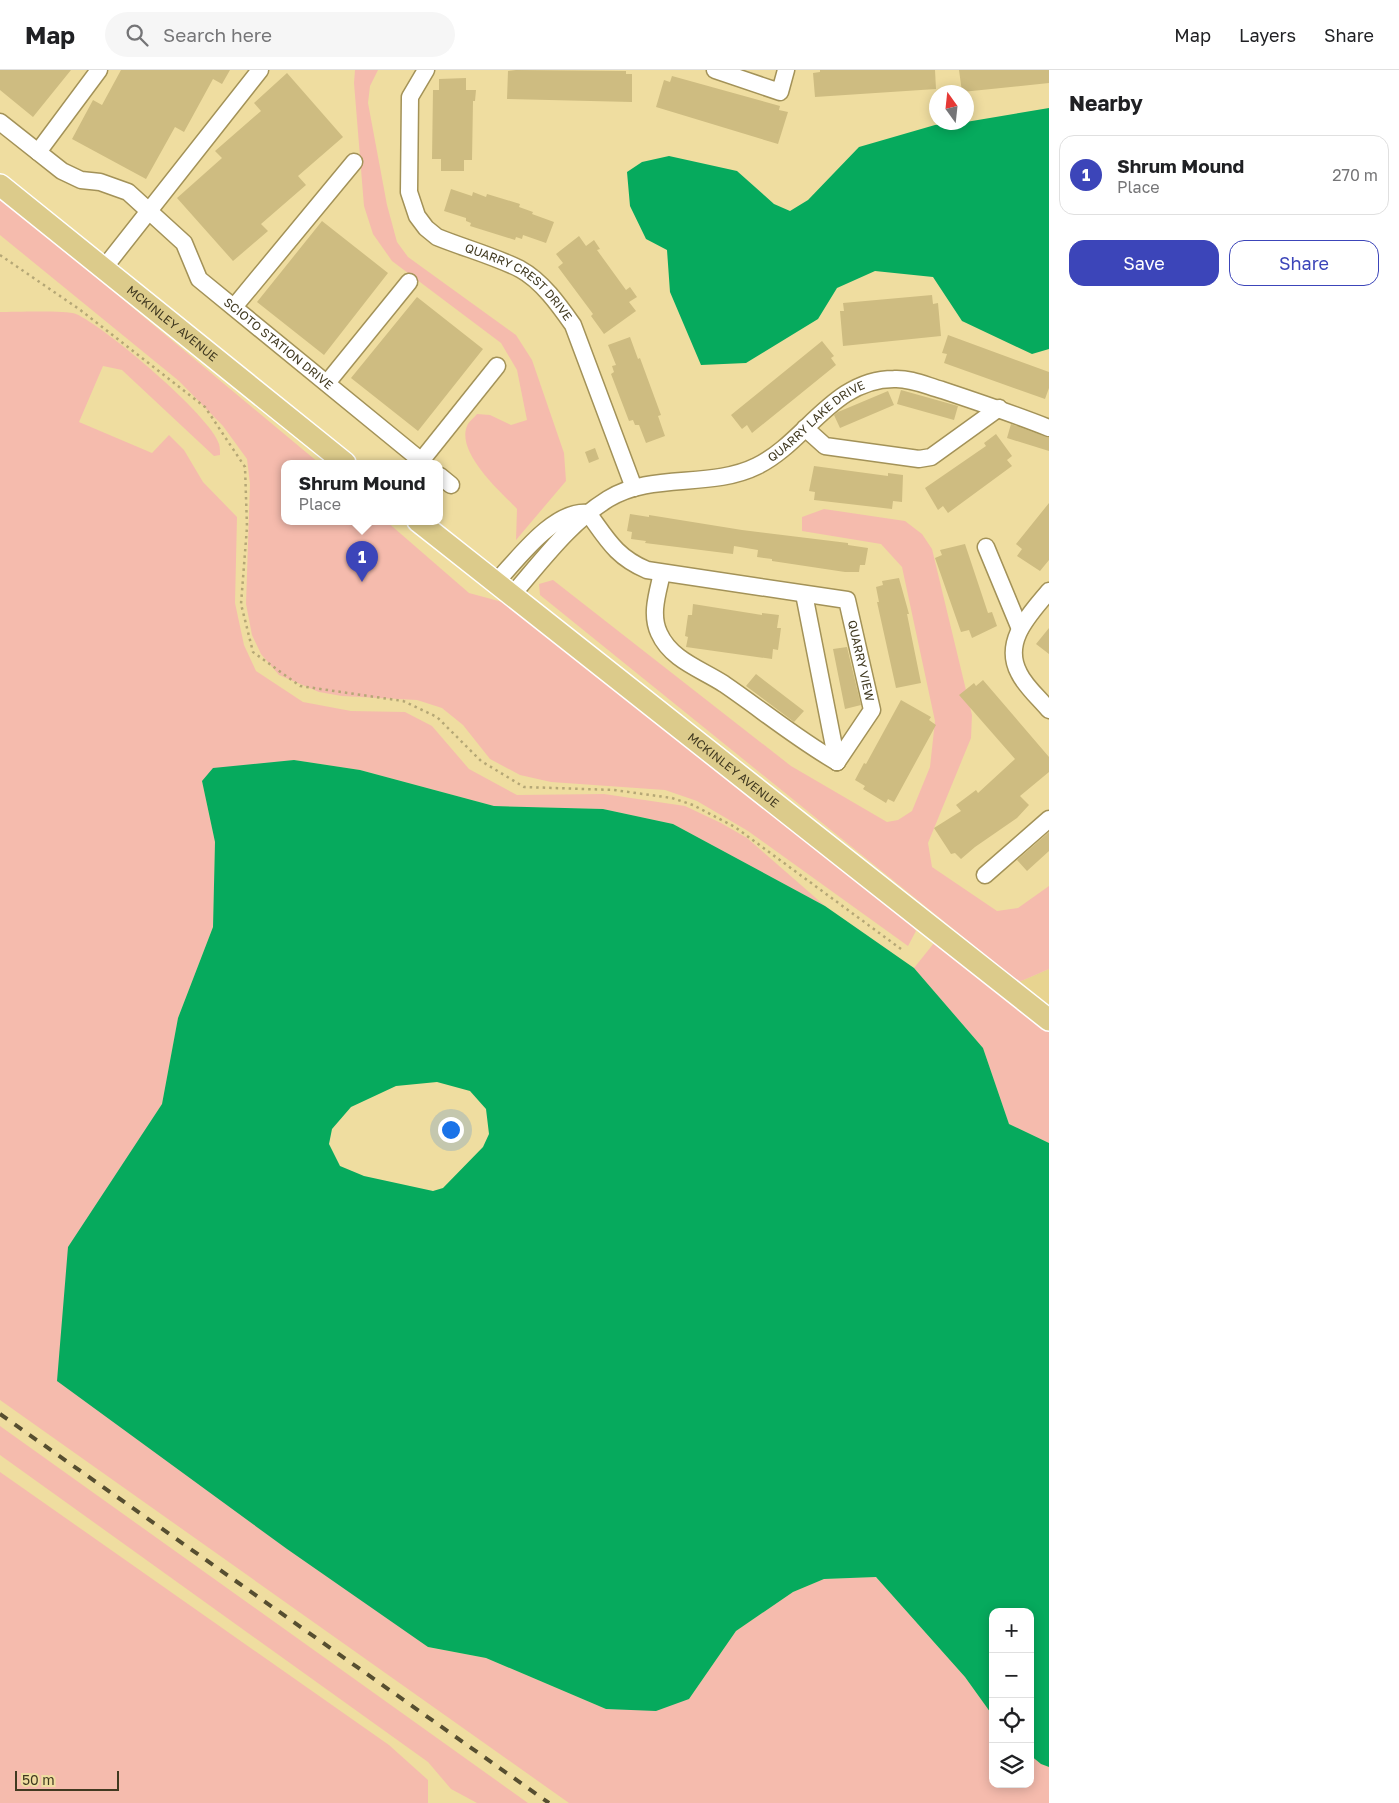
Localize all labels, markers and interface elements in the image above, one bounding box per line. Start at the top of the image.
search box [105,12,455,57]
text: Map [25,20,75,49]
icon: search [123,21,151,49]
text: Search here [163,23,272,46]
text: Map [1174,24,1211,46]
text: Layers [1239,24,1296,46]
text: Share [1324,24,1374,46]
north arrow [929,85,974,130]
text: Nearby [1069,90,1143,116]
text: Shrum Mound [1117,154,1244,177]
text: 1 [1082,165,1090,185]
text: 270 m [1332,165,1378,185]
text: Place [1117,177,1160,197]
street label: QUARRY CREST DRIVE [463,240,576,324]
button: Save [1069,240,1219,286]
button: Share [1229,240,1379,286]
street label: MCKINLEY AVENUE [124,282,221,364]
street label: SCIOTO STATION DRIVE [221,294,336,392]
street label: QUARRY LAKE DRIVE [765,377,867,465]
popup [281,460,443,525]
text: Shrum Mound [298,471,426,494]
text: Place [298,494,341,514]
pin: 1 [346,541,378,582]
street label: QUARRY VIEW [845,619,878,703]
street label: MCKINLEY AVENUE [685,729,782,811]
your location [438,1117,464,1143]
map controls [989,1608,1034,1788]
button: + [989,1608,1034,1653]
button: − [989,1653,1034,1698]
button: locate [989,1698,1034,1743]
button: layers [989,1743,1034,1788]
scale bar [15,1768,119,1791]
text: 50 m [22,1771,55,1788]

